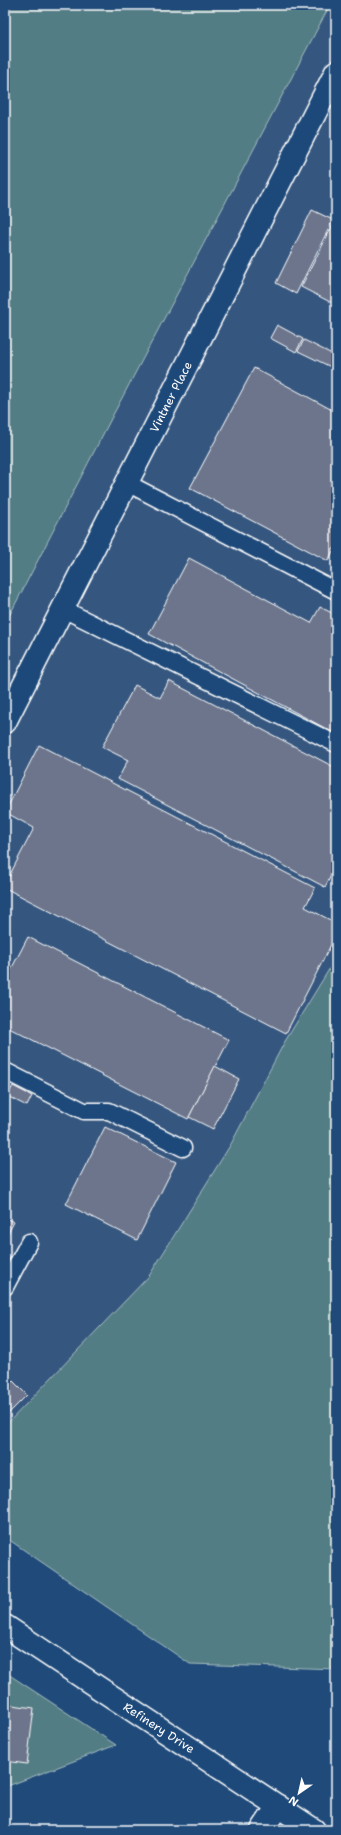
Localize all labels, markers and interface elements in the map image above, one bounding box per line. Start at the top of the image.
street label: Vintner Place [146,359,196,435]
street label: Refinery Drive [120,1699,198,1757]
north arrow [279,1773,319,1813]
text: N [286,1792,301,1810]

